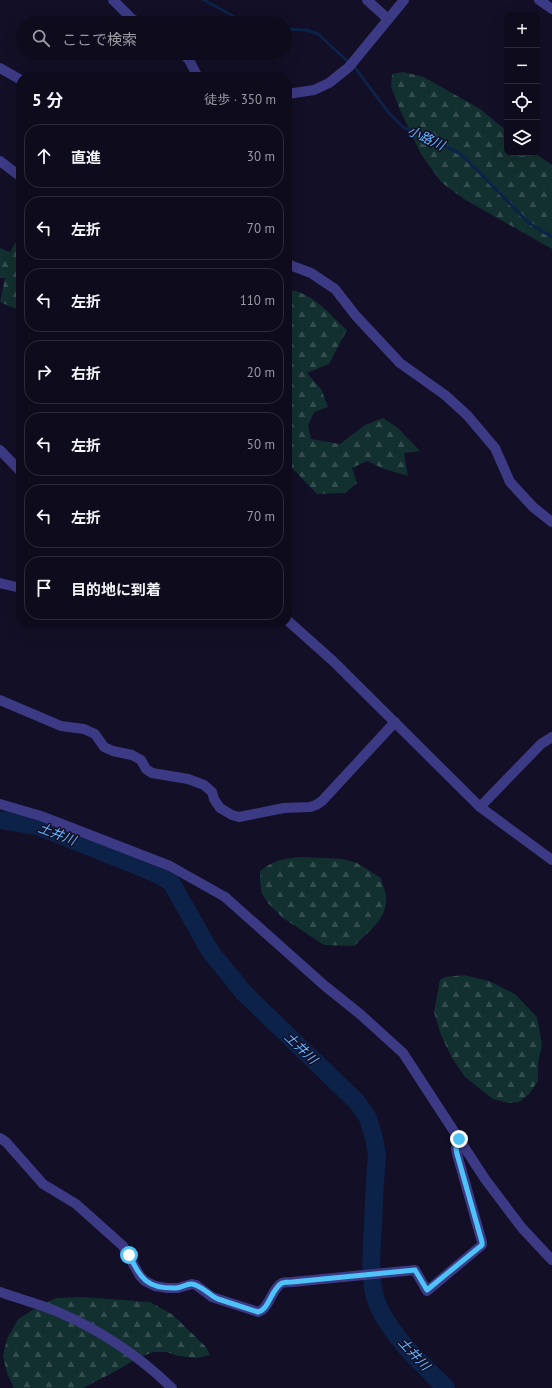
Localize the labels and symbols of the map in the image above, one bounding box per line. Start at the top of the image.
water label: 小路川 [405,122,449,155]
water label: 土井川 [36,819,80,850]
water label: 土井川 [281,1028,322,1069]
route end [450,1130,468,1148]
route start [120,1246,138,1264]
water label: 土井川 [394,1334,435,1376]

